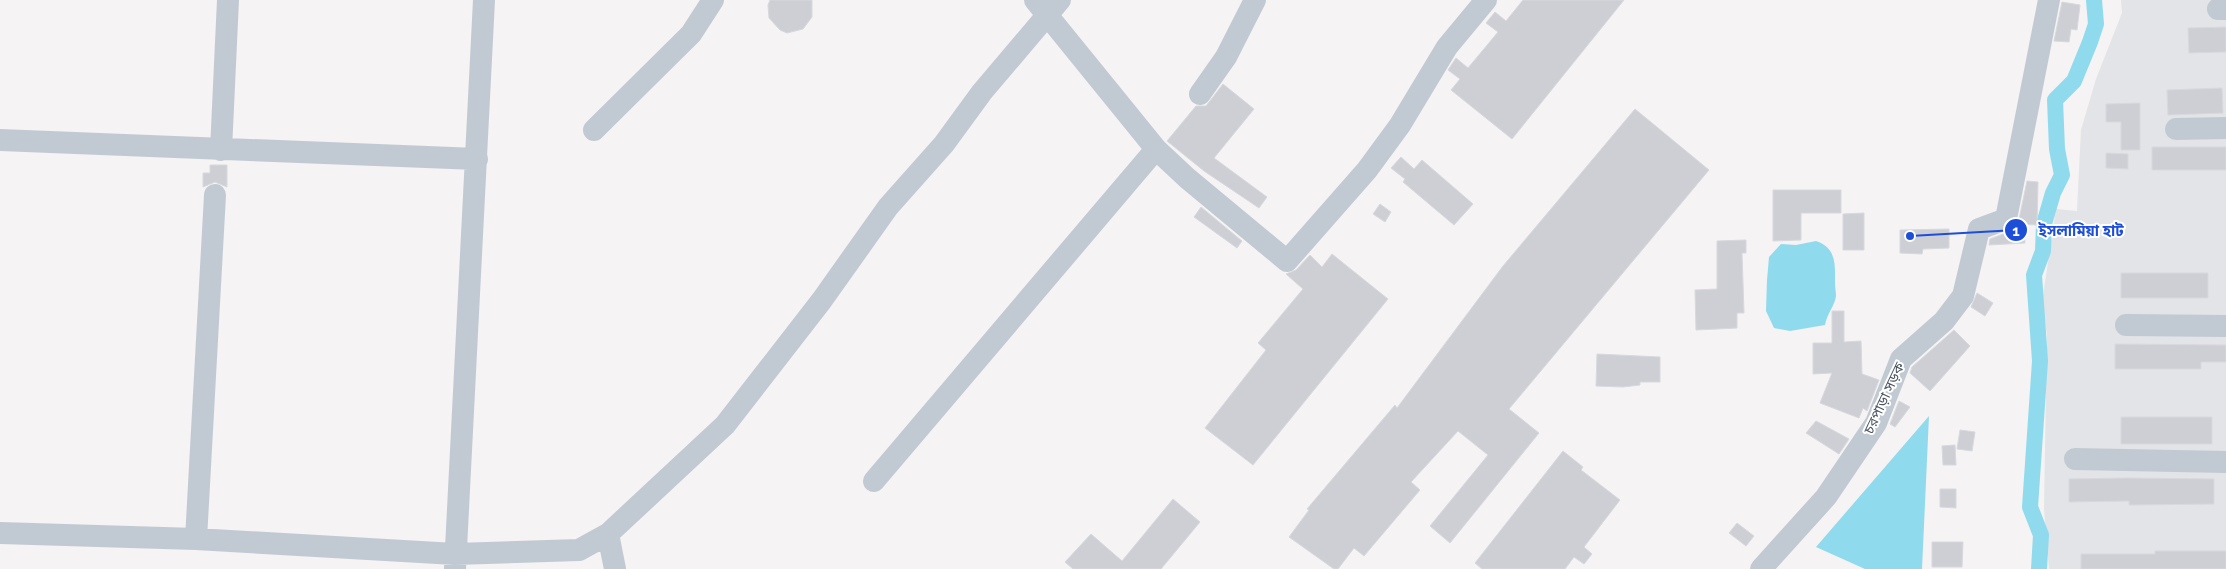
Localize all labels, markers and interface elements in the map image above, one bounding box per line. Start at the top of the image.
callout: ইসলামিয়া হাট [2003,215,2134,245]
text: 1 [2012,222,2020,240]
text: ইসলামিয়া হাট [2037,222,2124,240]
street label: চরপাড়া সড়ক [1860,359,1908,437]

